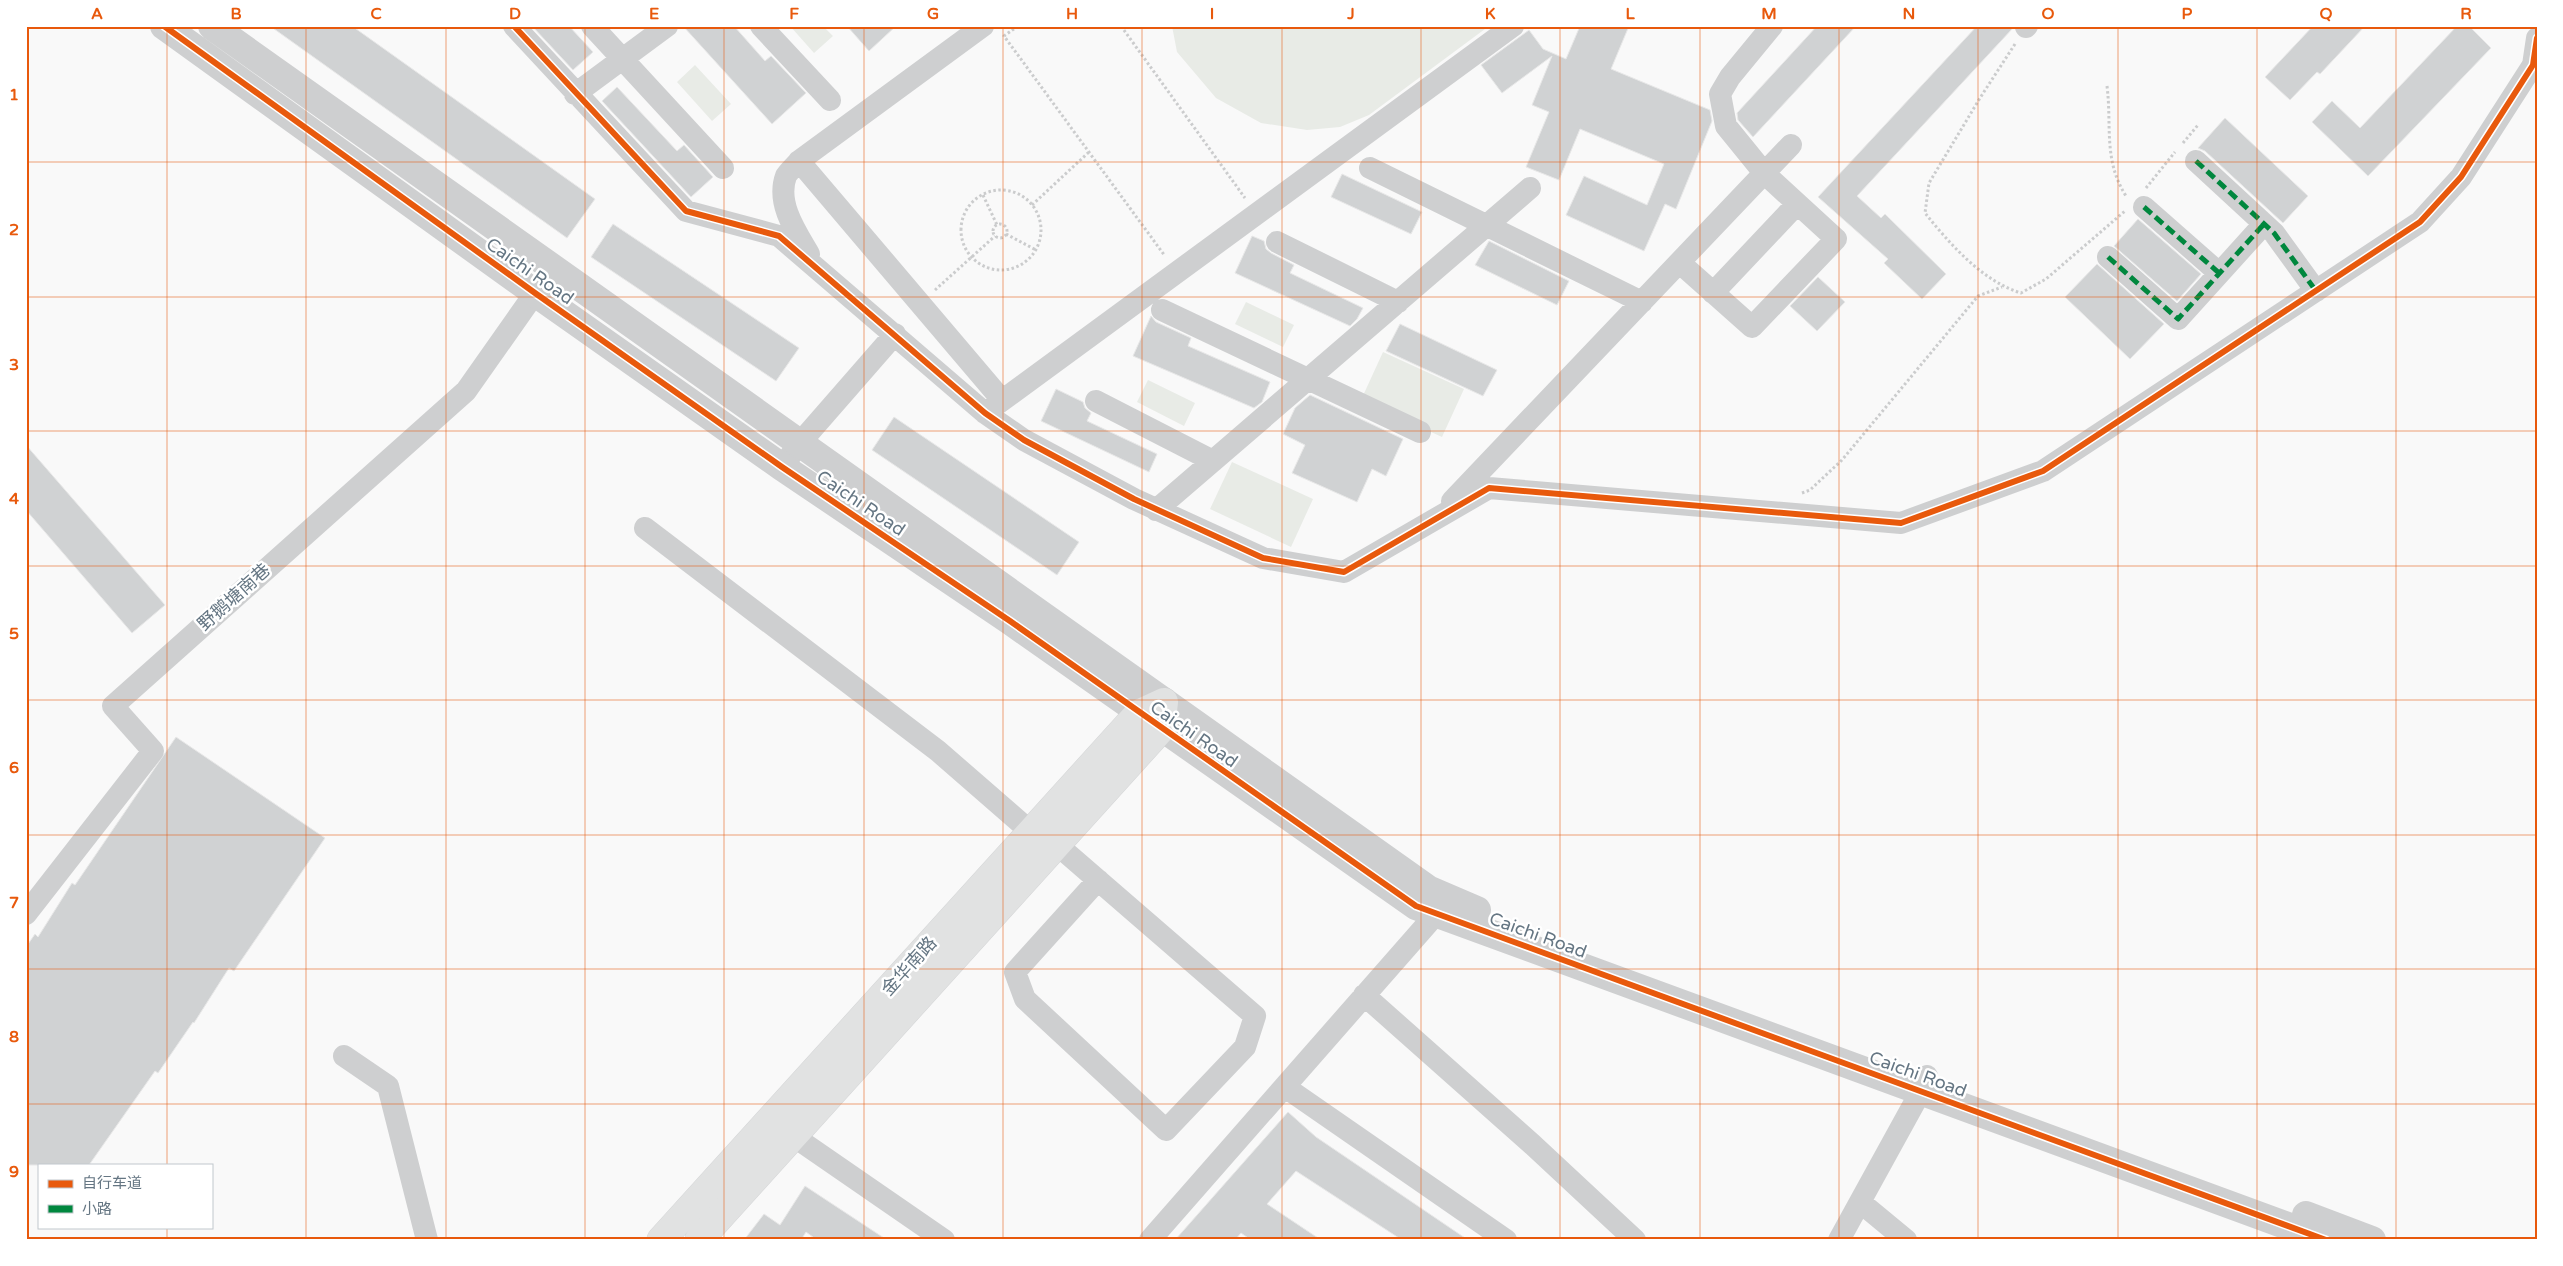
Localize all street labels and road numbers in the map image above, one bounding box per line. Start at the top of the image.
street label: Caichi Road [482,233,578,309]
street label: Caichi Road [813,465,909,541]
street label: 野鹅塘南巷 [193,559,275,635]
street label: Caichi Road [1146,696,1242,772]
street label: Caichi Road [1486,907,1590,963]
street label: 金华南路 [877,932,941,1000]
street label: Caichi Road [1866,1046,1970,1102]

